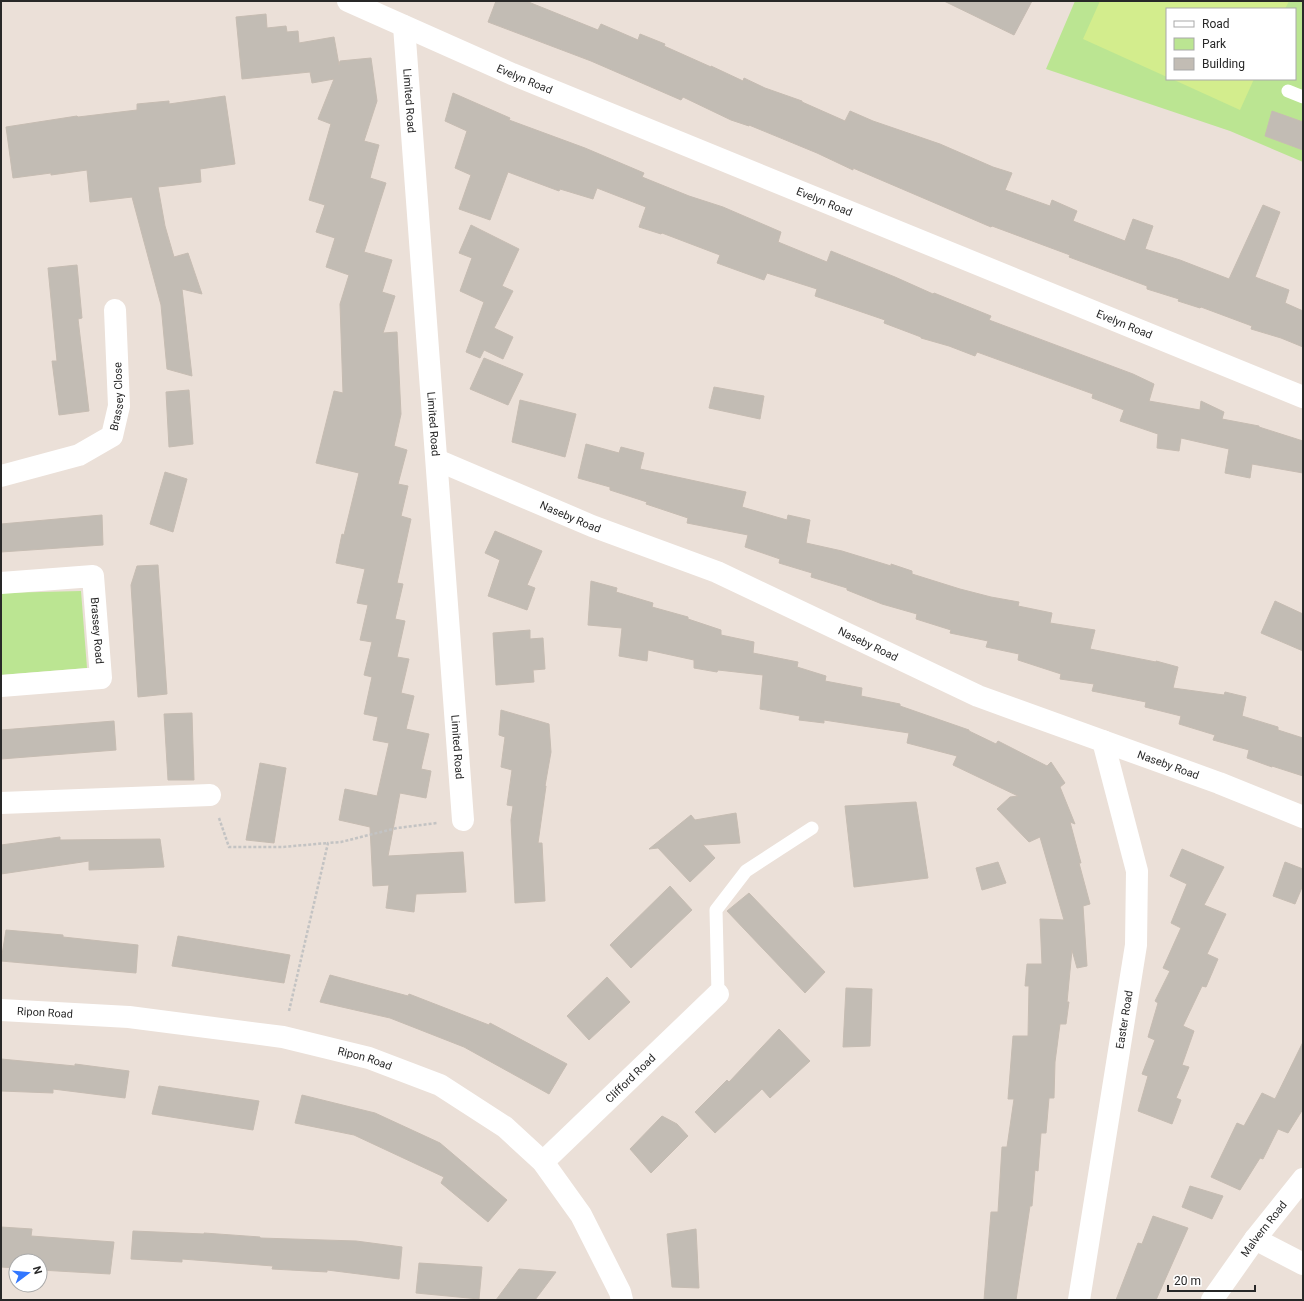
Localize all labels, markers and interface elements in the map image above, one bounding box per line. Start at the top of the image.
legend [1166,8,1296,80]
text: Road [1202,17,1230,31]
text: Park [1202,37,1227,51]
text: Building [1202,57,1245,71]
street label: Evelyn Road [495,62,554,96]
street label: Limited Road [401,68,418,134]
street label: Evelyn Road [795,184,854,219]
street label: Evelyn Road [1095,307,1154,341]
street label: Brassey Close [107,362,126,432]
street label: Limited Road [425,391,442,457]
street label: Naseby Road [538,498,603,535]
street label: Brassey Road [88,597,106,664]
street label: Naseby Road [836,624,900,664]
street label: Limited Road [449,714,466,780]
street label: Naseby Road [1136,748,1201,782]
street label: Easter Road [1113,989,1135,1050]
street label: Ripon Road [17,1004,73,1020]
street label: Ripon Road [336,1044,394,1073]
street label: Clifford Road [603,1051,658,1105]
street label: Malvern Road [1238,1198,1289,1259]
north arrow [8,1253,48,1293]
text: N [30,1265,45,1276]
scale bar [1168,1267,1255,1293]
text: 20 m [1174,1274,1201,1288]

